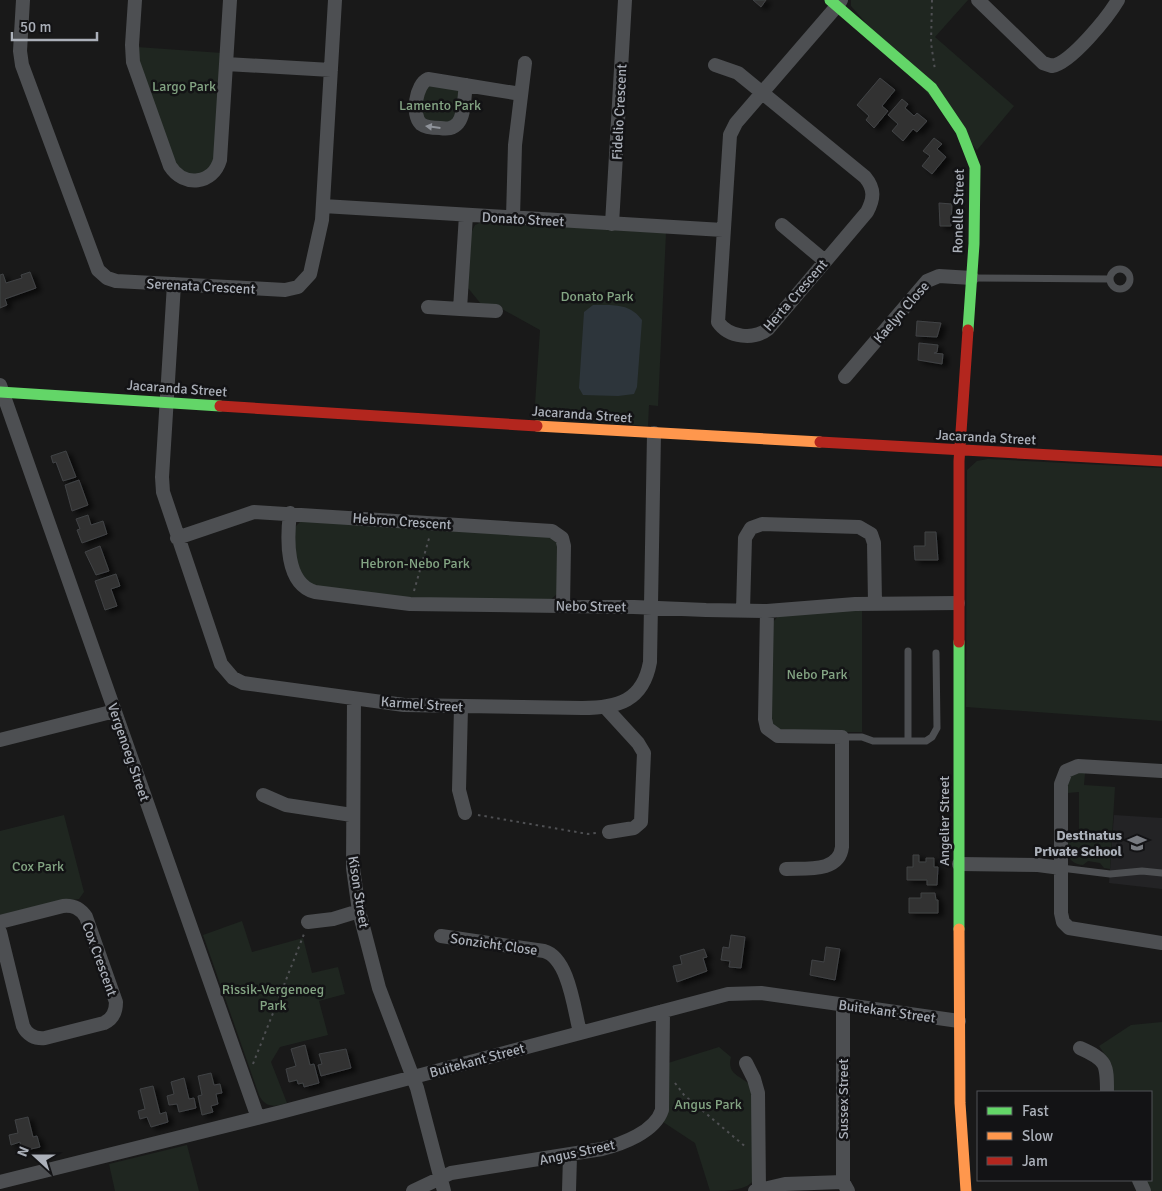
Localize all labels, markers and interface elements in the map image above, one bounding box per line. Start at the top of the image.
scale bar [12,10,98,42]
text: 50 m [20,18,51,36]
street label: Fidelio Crescent [608,63,631,161]
park label: Largo Park [152,78,216,95]
park label: Lamento Park [399,97,481,114]
one-way arrow [425,123,441,131]
street label: Ronelle Street [949,168,968,253]
street label: Donato Street [481,209,565,230]
street label: Herta Crescent [760,256,831,335]
street label: Serenata Crescent [146,275,256,298]
street label: Kaelyn Close [870,278,933,347]
park label: Donato Park [561,288,633,305]
street label: Jacaranda Street [126,377,228,400]
street label: Jacaranda Street [531,403,633,426]
street label: Jacaranda Street [935,426,1037,449]
street label: Hebron Crescent [352,510,452,533]
park label: Hebron-Nebo Park [360,555,470,572]
street label: Nebo Street [555,597,627,616]
park label: Nebo Park [786,666,848,683]
street label: Karmel Street [380,693,464,716]
street label: Vergenoeg Street [104,701,153,804]
street label: Angelier Street [936,776,953,866]
place label: Destinatus Private School [1034,827,1123,860]
school or university icon: Destinatus Private School [1126,832,1148,854]
street label: Kison Street [344,855,373,929]
park label: Cox Park [12,858,64,875]
street label: Cox Crescent [78,920,121,999]
street label: Sonzicht Close [449,930,539,959]
park label: Rissik-Vergenoeg Park [222,981,324,1014]
street label: Buitekant Street [837,996,937,1027]
street label: Buitekant Street [428,1040,527,1081]
street label: Sussex Street [835,1059,852,1139]
legend [977,1091,1152,1181]
park label: Angus Park [674,1096,742,1113]
text: Fast [1022,1102,1049,1120]
text: Slow [1022,1127,1053,1145]
north arrow [10,1131,60,1181]
street label: Angus Street [538,1136,617,1169]
text: N [14,1144,33,1159]
text: Jam [1022,1152,1048,1170]

